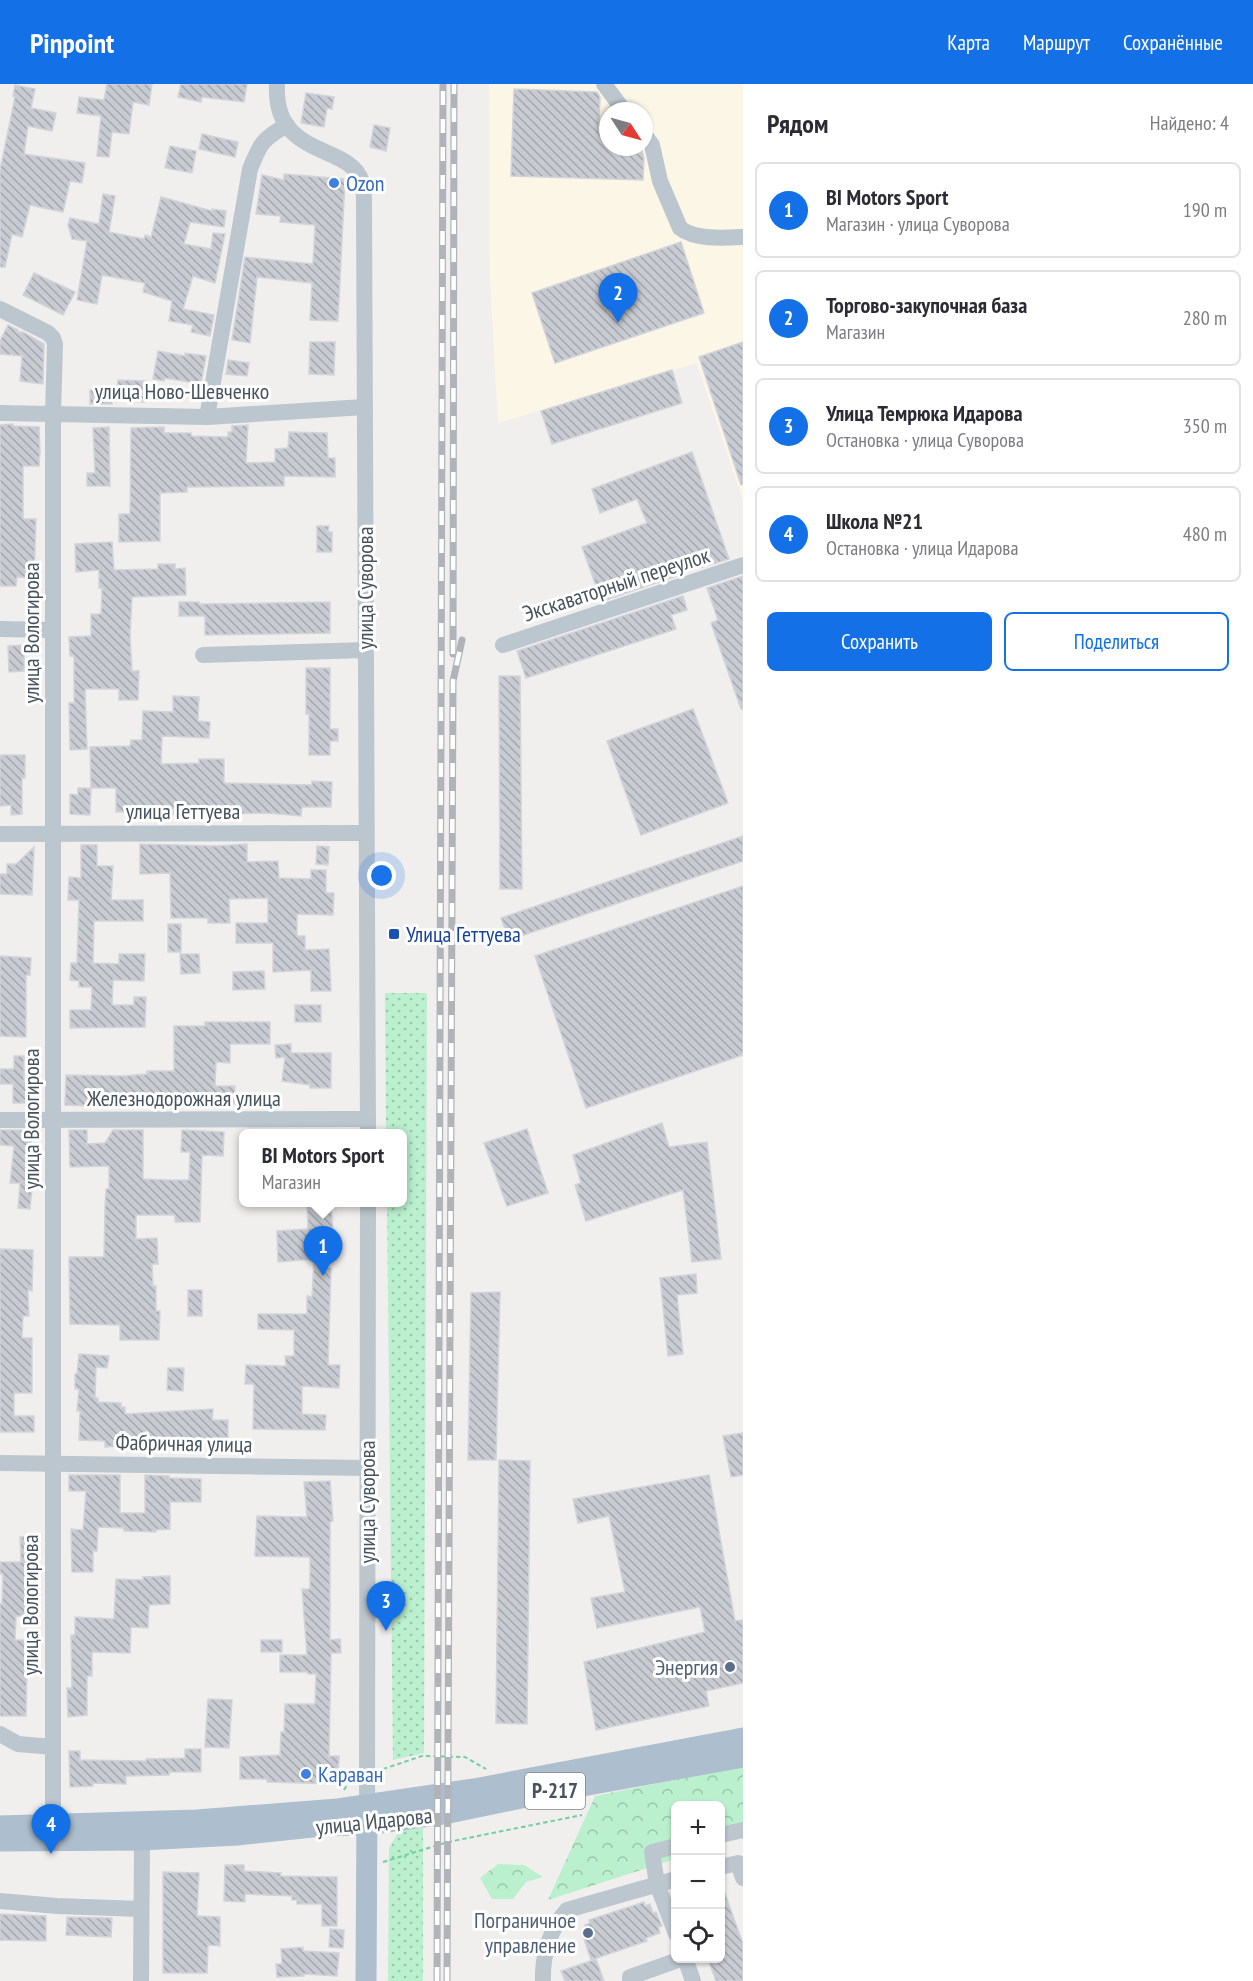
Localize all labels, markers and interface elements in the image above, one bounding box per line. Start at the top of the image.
text: Pinpoint [30,24,114,61]
text: Карта [947,29,990,56]
text: Маршрут [1023,29,1090,56]
text: Сохранённые [1123,29,1223,56]
north arrow [599,102,653,156]
text: Рядом [767,107,828,140]
text: Найдено: 4 [1150,110,1229,136]
place label: Ozon [346,169,385,197]
marker: Ozon [327,176,341,190]
text: BI Motors Sport [826,183,948,211]
text: 1 [784,197,793,223]
text: 190 m [1183,197,1227,223]
text: Магазин · улица Суворова [826,211,1010,237]
pin: 2 [598,274,638,323]
text: Торгово-закупочная база [826,291,1027,319]
text: 2 [784,305,793,331]
text: 280 m [1183,305,1227,331]
text: Магазин [826,319,885,345]
street label: улица Ново-Шевченко [95,377,269,405]
text: Улица Темрюка Идарова [826,399,1023,427]
text: 3 [784,413,793,439]
text: 350 m [1183,413,1227,439]
text: Остановка · улица Суворова [826,427,1024,453]
text: Школа №21 [826,507,923,535]
text: 4 [784,521,793,547]
text: 480 m [1183,521,1227,547]
street label: улица Суворова [351,526,379,650]
text: Остановка · улица Идарова [826,535,1018,561]
street label: Экскаваторный переулок [519,540,713,627]
street label: улица Вологирова [17,562,45,704]
button: Сохранить [767,612,992,671]
button: Поделиться [1004,612,1229,671]
street label: улица Геттуева [126,797,240,825]
your location [367,861,396,890]
place label: Улица Геттуева [406,920,521,948]
marker: Улица Геттуева [387,927,401,941]
street label: улица Вологирова [17,1048,45,1190]
street label: Железнодорожная улица [86,1084,281,1112]
popup [239,1129,407,1207]
text: BI Motors Sport [262,1141,384,1169]
text: Магазин [262,1169,321,1195]
pin: 1 [304,1226,342,1276]
street label: Фабричная улица [115,1428,253,1458]
street label: улица Суворова [353,1440,381,1564]
street label: улица Вологирова [16,1534,44,1676]
pin: 3 [366,1582,406,1631]
place label: Энергия [655,1653,718,1681]
marker: Энергия [723,1660,737,1674]
place label: Караван [318,1760,383,1788]
marker: Караван [299,1767,313,1781]
road number: Р-217 [525,1773,585,1809]
street label: улица Идарова [314,1801,434,1841]
map controls [671,1801,725,1963]
button: + [671,1801,725,1855]
pin: 4 [32,1804,70,1854]
button: − [671,1855,725,1909]
place label: Пограничное управление [474,1906,576,1959]
button: locate [671,1909,725,1963]
marker: Пограничное управление [581,1926,595,1940]

